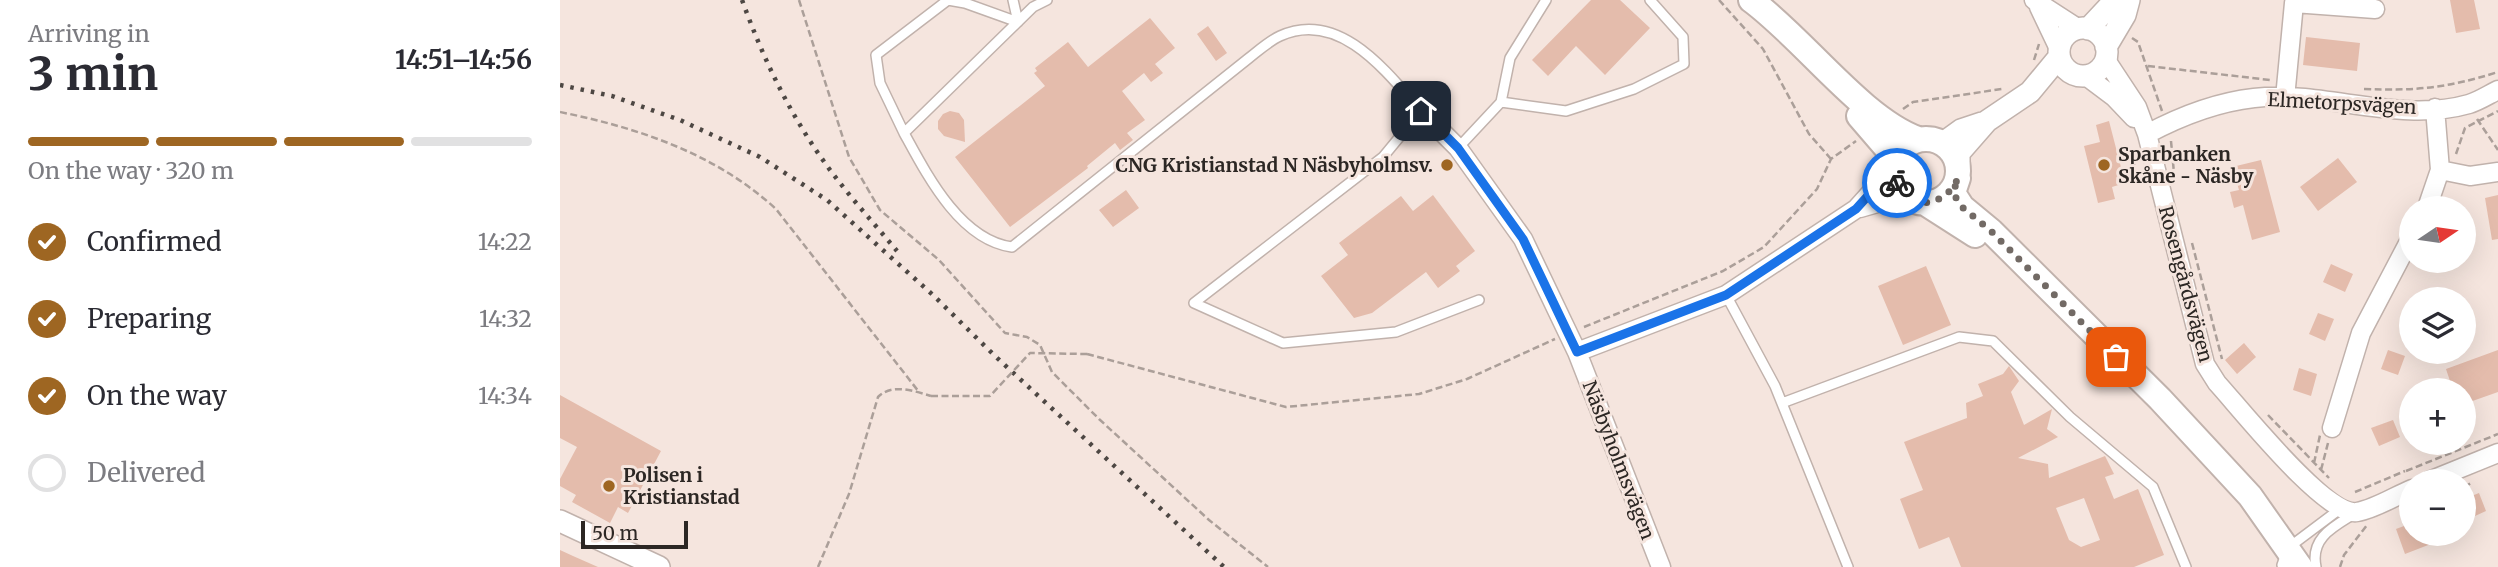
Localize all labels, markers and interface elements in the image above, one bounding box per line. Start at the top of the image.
text: Arriving in [28,19,150,48]
text: 14:51–14:56 [395,43,532,76]
text: 3 min [28,45,158,103]
pin [1391,81,1451,141]
street label: Elmetorpsvägen [2267,87,2418,119]
icon: home [1402,92,1440,130]
place label: Sparbanken Skåne - Näsby [2118,142,2254,188]
courier [1862,148,1932,218]
place label: CNG Kristianstad N Näsbyholmsv. [1116,153,1433,177]
text: On the way · 320 m [28,156,234,185]
marker: CNG Kristianstad N Näsbyholmsv. [1439,157,1455,173]
marker: Sparbanken Skåne - Näsby [2096,157,2112,173]
icon: bike [1878,164,1916,202]
north arrow [2399,196,2476,273]
map controls [2399,196,2476,546]
street label: Rosengårdsvägen [2154,203,2219,365]
icon: check [28,223,66,261]
text: Confirmed [87,225,222,258]
text: 14:22 [478,227,532,256]
button: layers [2399,287,2476,364]
icon: check [28,300,66,338]
text: Preparing [87,302,211,335]
text: 14:32 [479,304,532,333]
pin [2086,327,2146,387]
icon: bag [2097,338,2135,376]
icon: check [28,377,66,415]
street label: Näsbyholmsvägen [1578,377,1660,543]
button: + [2399,378,2476,455]
text: On the way [87,379,227,412]
text: 14:34 [478,381,532,410]
text: Delivered [87,456,206,489]
place label: Polisen i Kristianstad [623,463,740,509]
button: − [2399,469,2476,546]
marker: Polisen i Kristianstad [601,478,617,494]
scale bar [581,518,688,550]
text: 50 m [592,521,638,545]

